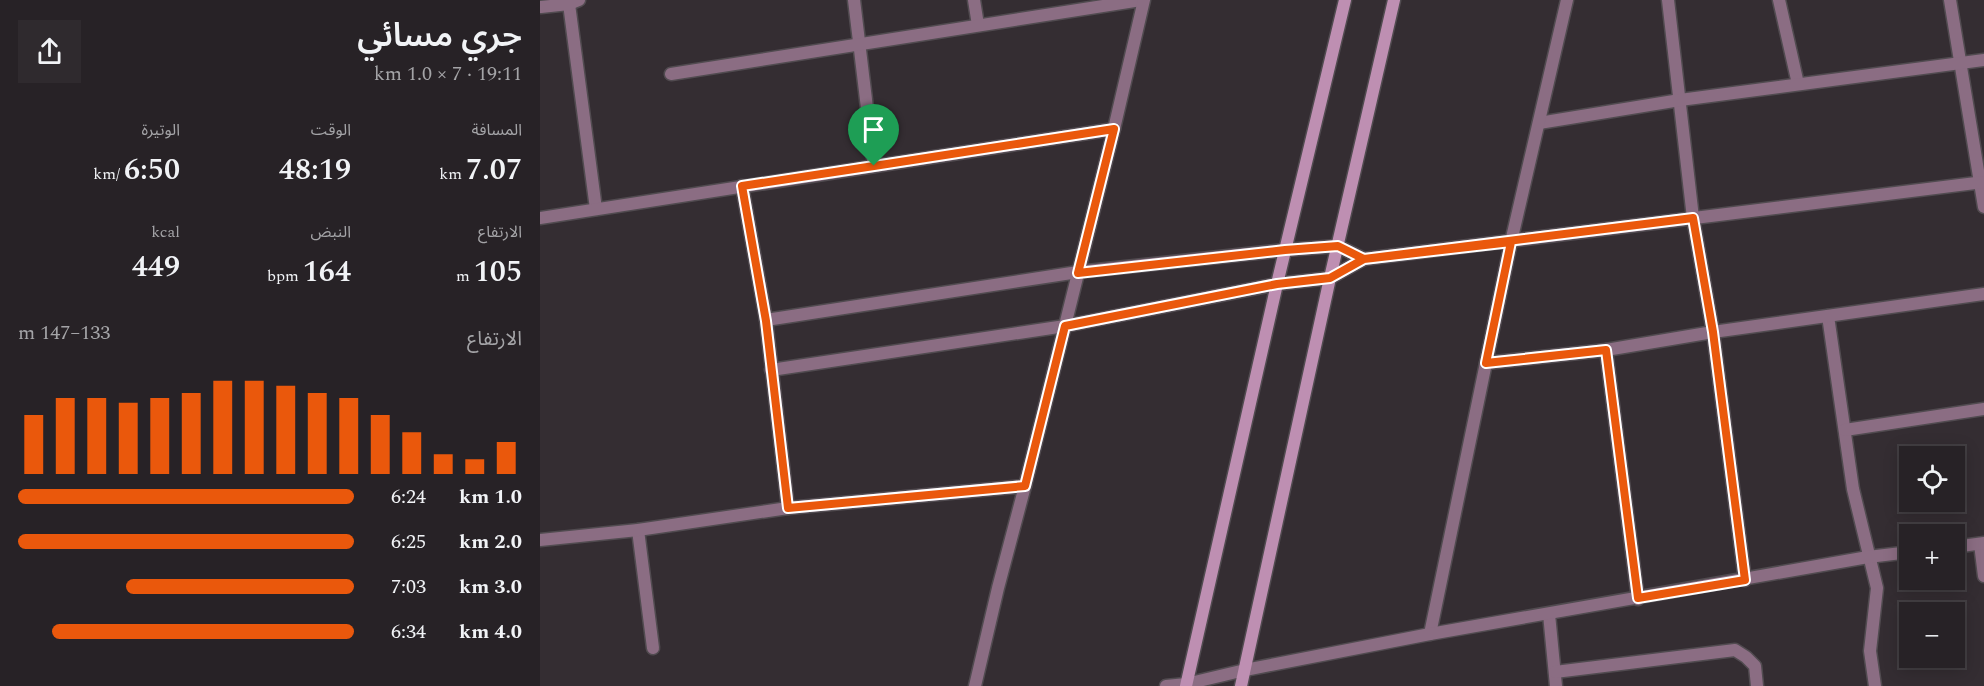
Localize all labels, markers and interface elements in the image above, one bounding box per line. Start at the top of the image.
text: جري مسائي [357,11,522,61]
button: share [18,20,81,83]
text: 19:11 · 7 × 1.0 km [374,59,522,89]
pin [848,104,899,166]
icon: arrive [857,113,890,146]
text: الوتيرة [142,118,180,142]
text: الوقت [311,118,351,142]
text: المسافة [472,118,522,142]
text: 6:50 [124,147,180,193]
text: 48:19 [279,147,351,193]
text: 7.07 [466,147,522,193]
text: /km [93,162,124,186]
text: km [439,162,466,186]
text: kcal [151,220,180,244]
text: النبض [310,220,351,244]
text: الارتفاع [478,220,522,244]
text: 449 [132,244,180,290]
text: 164 [303,249,351,295]
text: 105 [474,249,522,295]
text: bpm [267,264,303,288]
text: m [456,264,474,288]
text: 133–147 m [18,318,110,348]
text: الارتفاع [467,324,522,354]
map controls [1899,446,1965,668]
button: locate [1899,446,1965,512]
text: 6:24 [391,482,426,512]
text: 1.0 km [459,482,522,512]
button: + [1899,524,1965,590]
text: 6:25 [391,527,426,557]
text: 2.0 km [459,527,522,557]
text: 7:03 [391,572,426,602]
text: 3.0 km [459,572,522,602]
button: − [1899,602,1965,668]
text: 6:34 [391,617,426,647]
text: 4.0 km [459,617,522,647]

